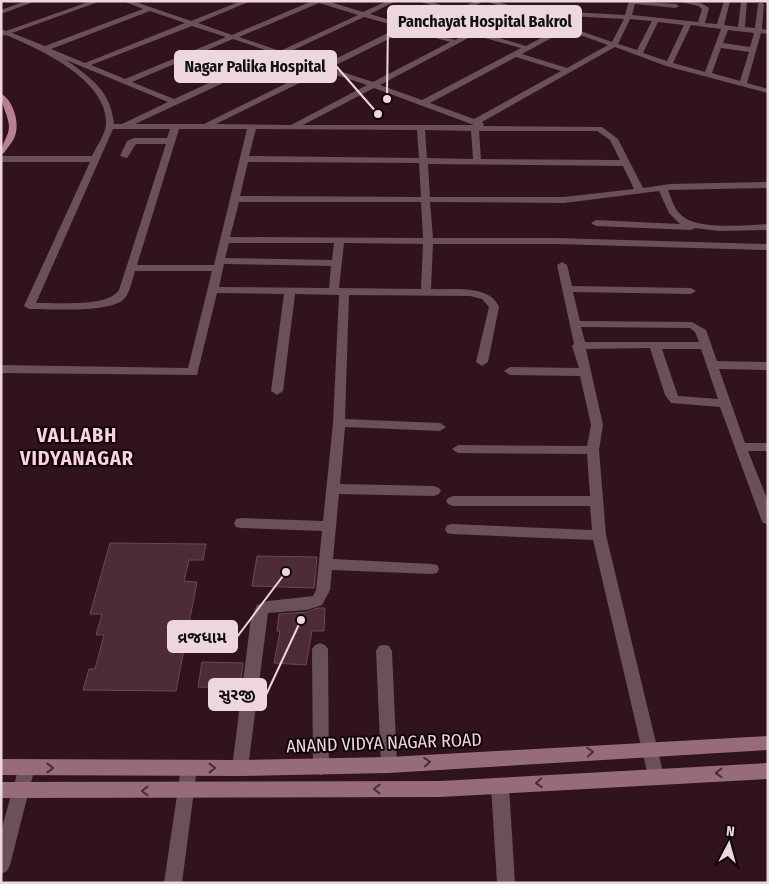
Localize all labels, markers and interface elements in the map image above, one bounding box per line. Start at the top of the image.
callout: Panchayat Hospital Bakrol [388,6,581,37]
text: Panchayat Hospital Bakrol [398,12,573,31]
callout: Nagar Palika Hospital [175,51,336,82]
text: Nagar Palika Hospital [184,57,326,76]
district label: VALLABH VIDYANAGAR [19,423,134,470]
callout: વ્રજધામ [168,621,237,652]
text: વ્રજધામ [177,628,228,647]
callout: સુરજી [209,679,266,710]
text: સુરજી [218,685,256,704]
street label: ANAND VIDYA NAGAR ROAD [286,729,482,757]
one-way arrow [586,747,594,758]
one-way arrow [424,757,432,768]
one-way arrow [46,762,54,773]
one-way arrow [209,763,217,773]
one-way arrow [715,768,722,778]
one-way arrow [535,777,543,788]
one-way arrow [373,784,380,794]
one-way arrow [140,786,148,796]
north arrow [704,819,754,869]
text: N [725,823,735,840]

